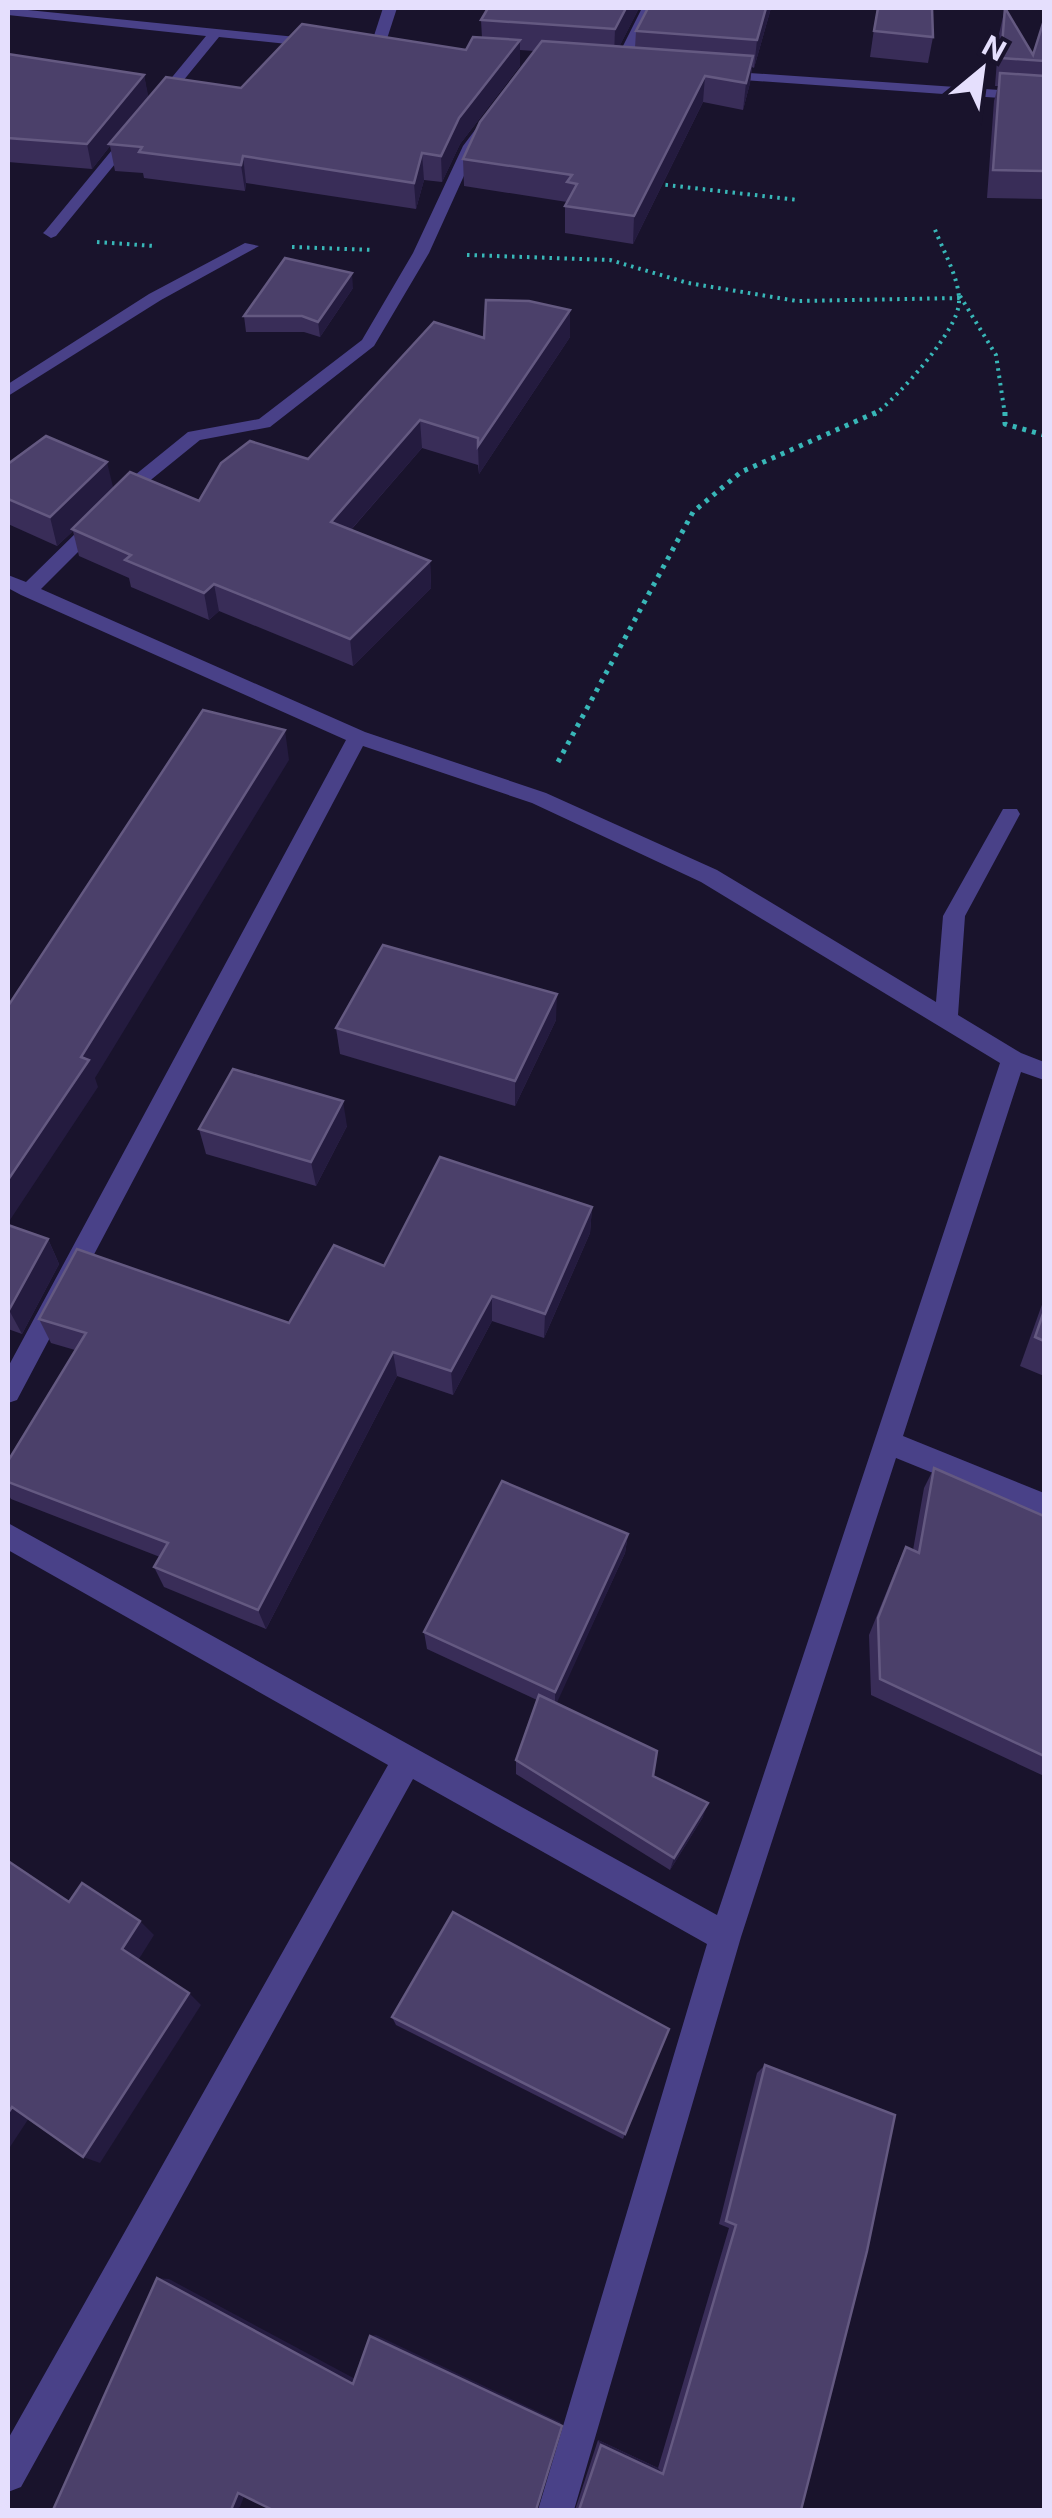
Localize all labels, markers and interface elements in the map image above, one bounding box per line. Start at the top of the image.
north arrow [932,20,1032,120]
text: N [977,28,1012,68]

